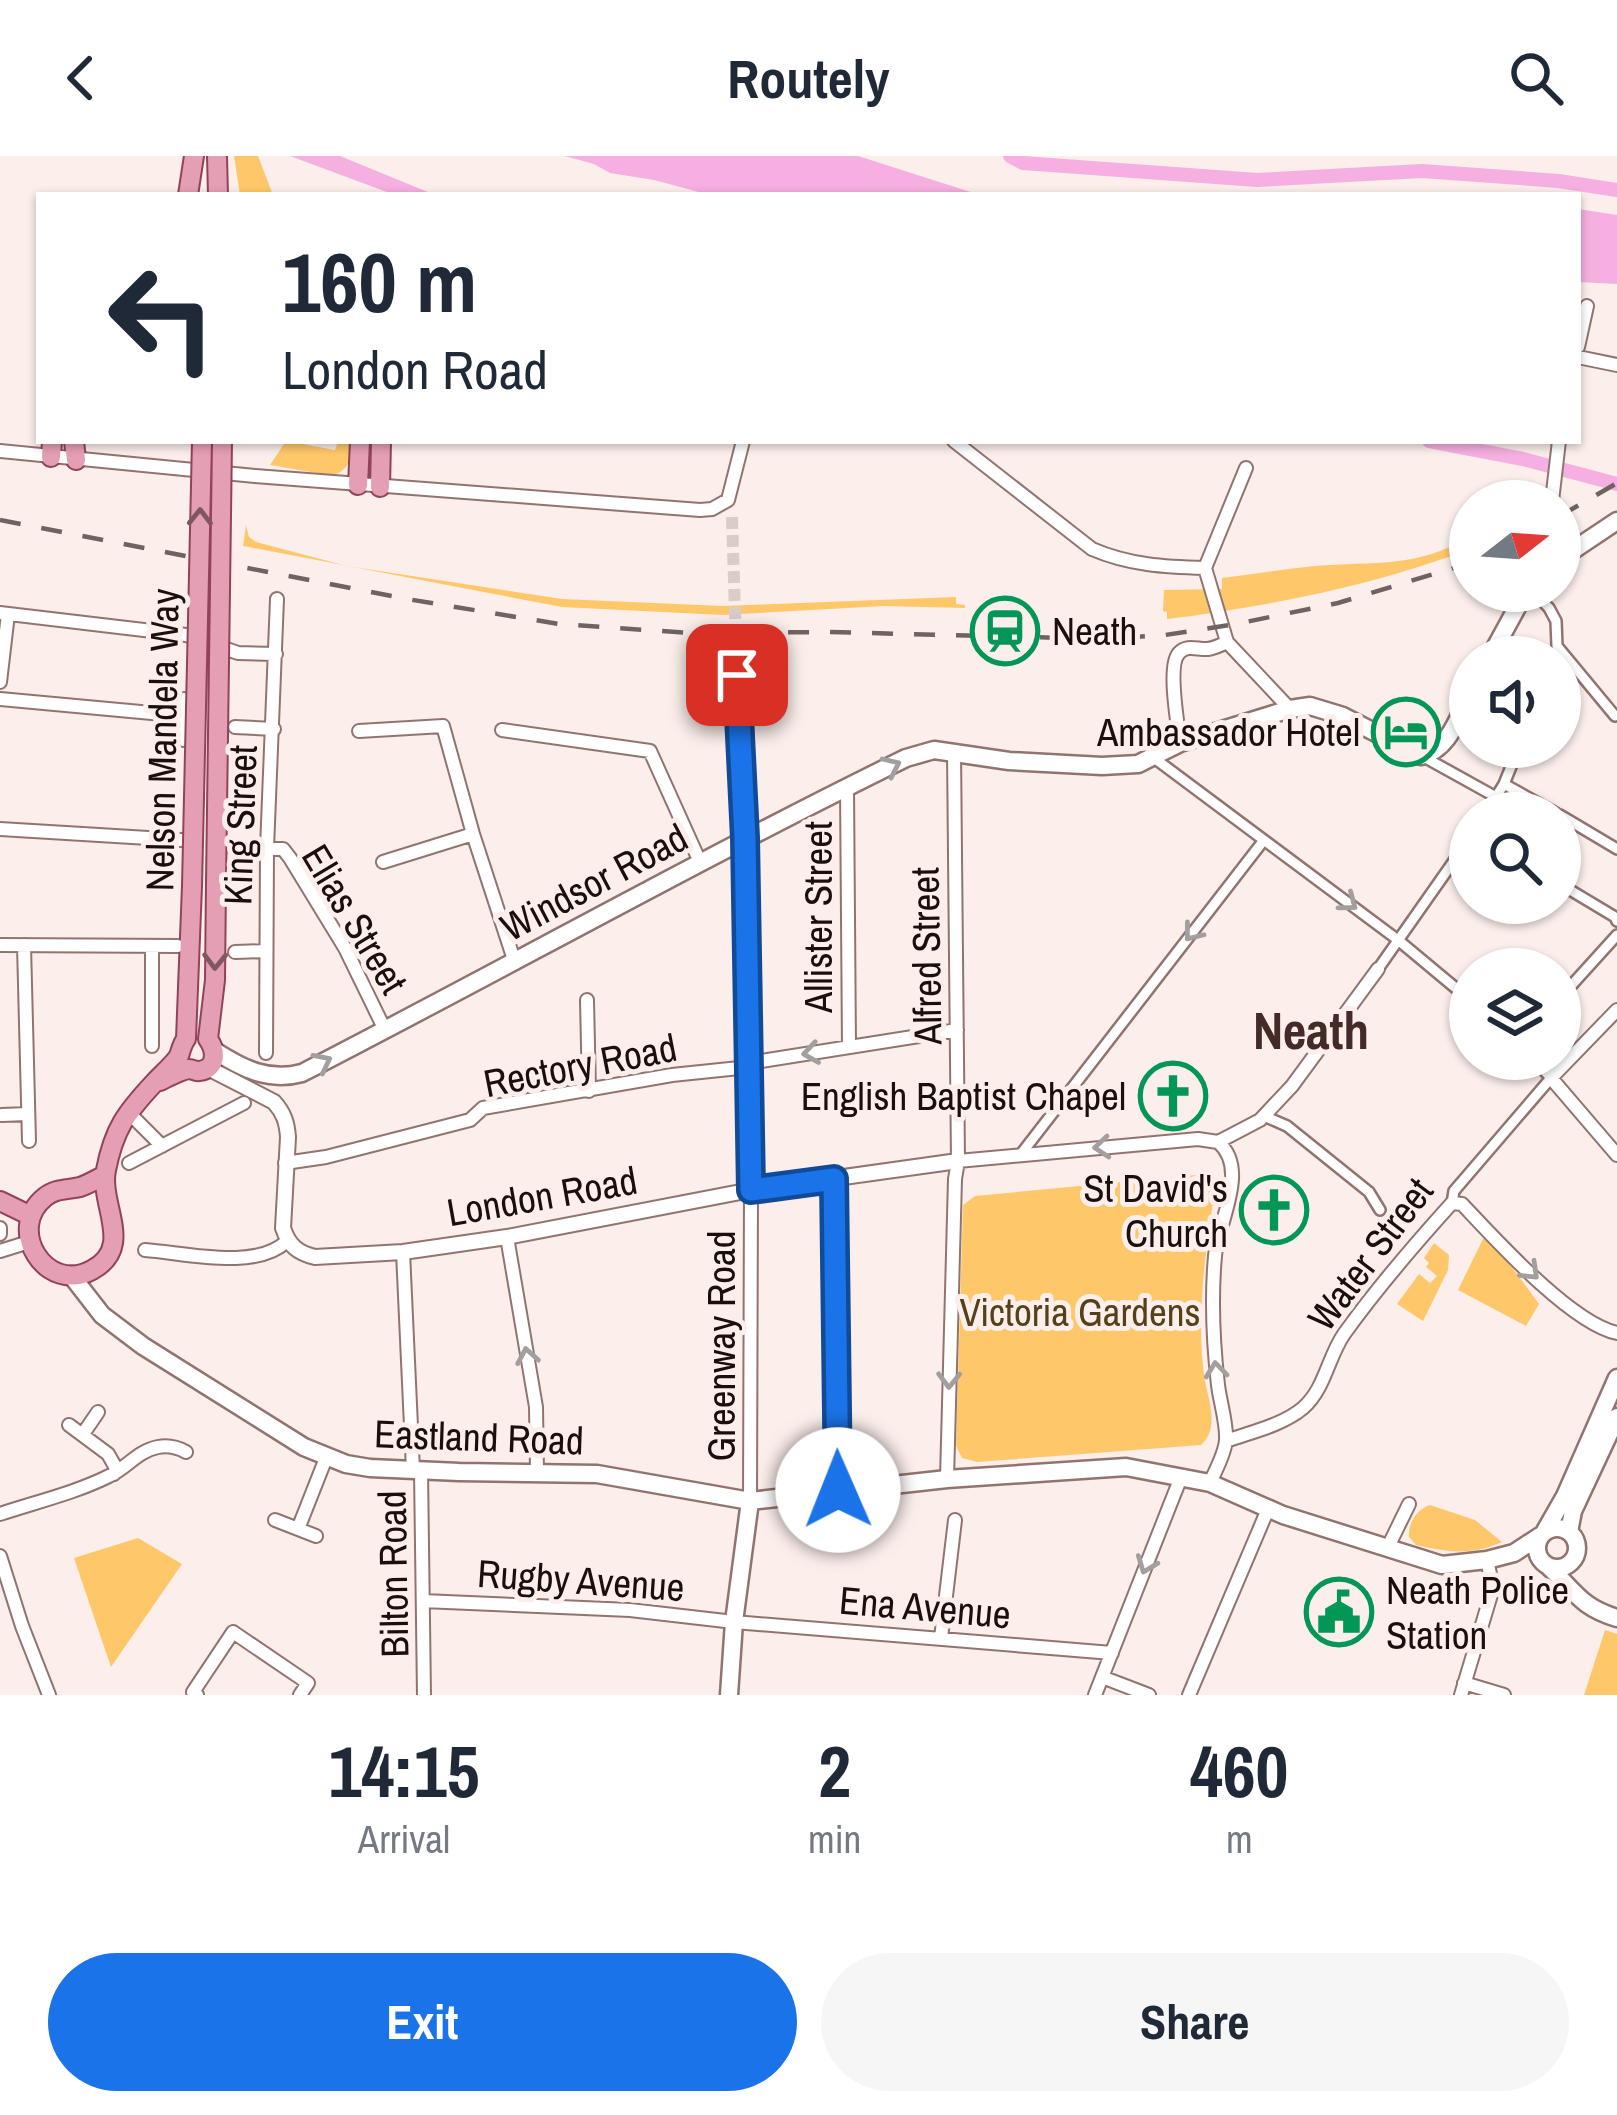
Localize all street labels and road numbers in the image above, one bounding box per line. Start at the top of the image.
street label: Nelson Mandela Way [133,588,191,892]
street label: King Street [211,744,269,906]
street label: Windsor Road [492,811,696,953]
street label: Allister Street [792,821,844,1014]
street label: Elias Street [290,835,420,1003]
street label: Alfred Street [898,867,954,1046]
street label: Rectory Road [479,1021,681,1109]
street label: London Road [443,1154,641,1238]
street label: Water Street [1296,1167,1444,1341]
street label: Greenway Road [695,1230,747,1462]
street label: Eastland Road [373,1407,585,1467]
street label: Bilton Road [366,1490,420,1658]
street label: Rugby Avenue [476,1547,686,1613]
street label: Ena Avenue [837,1574,1013,1640]

